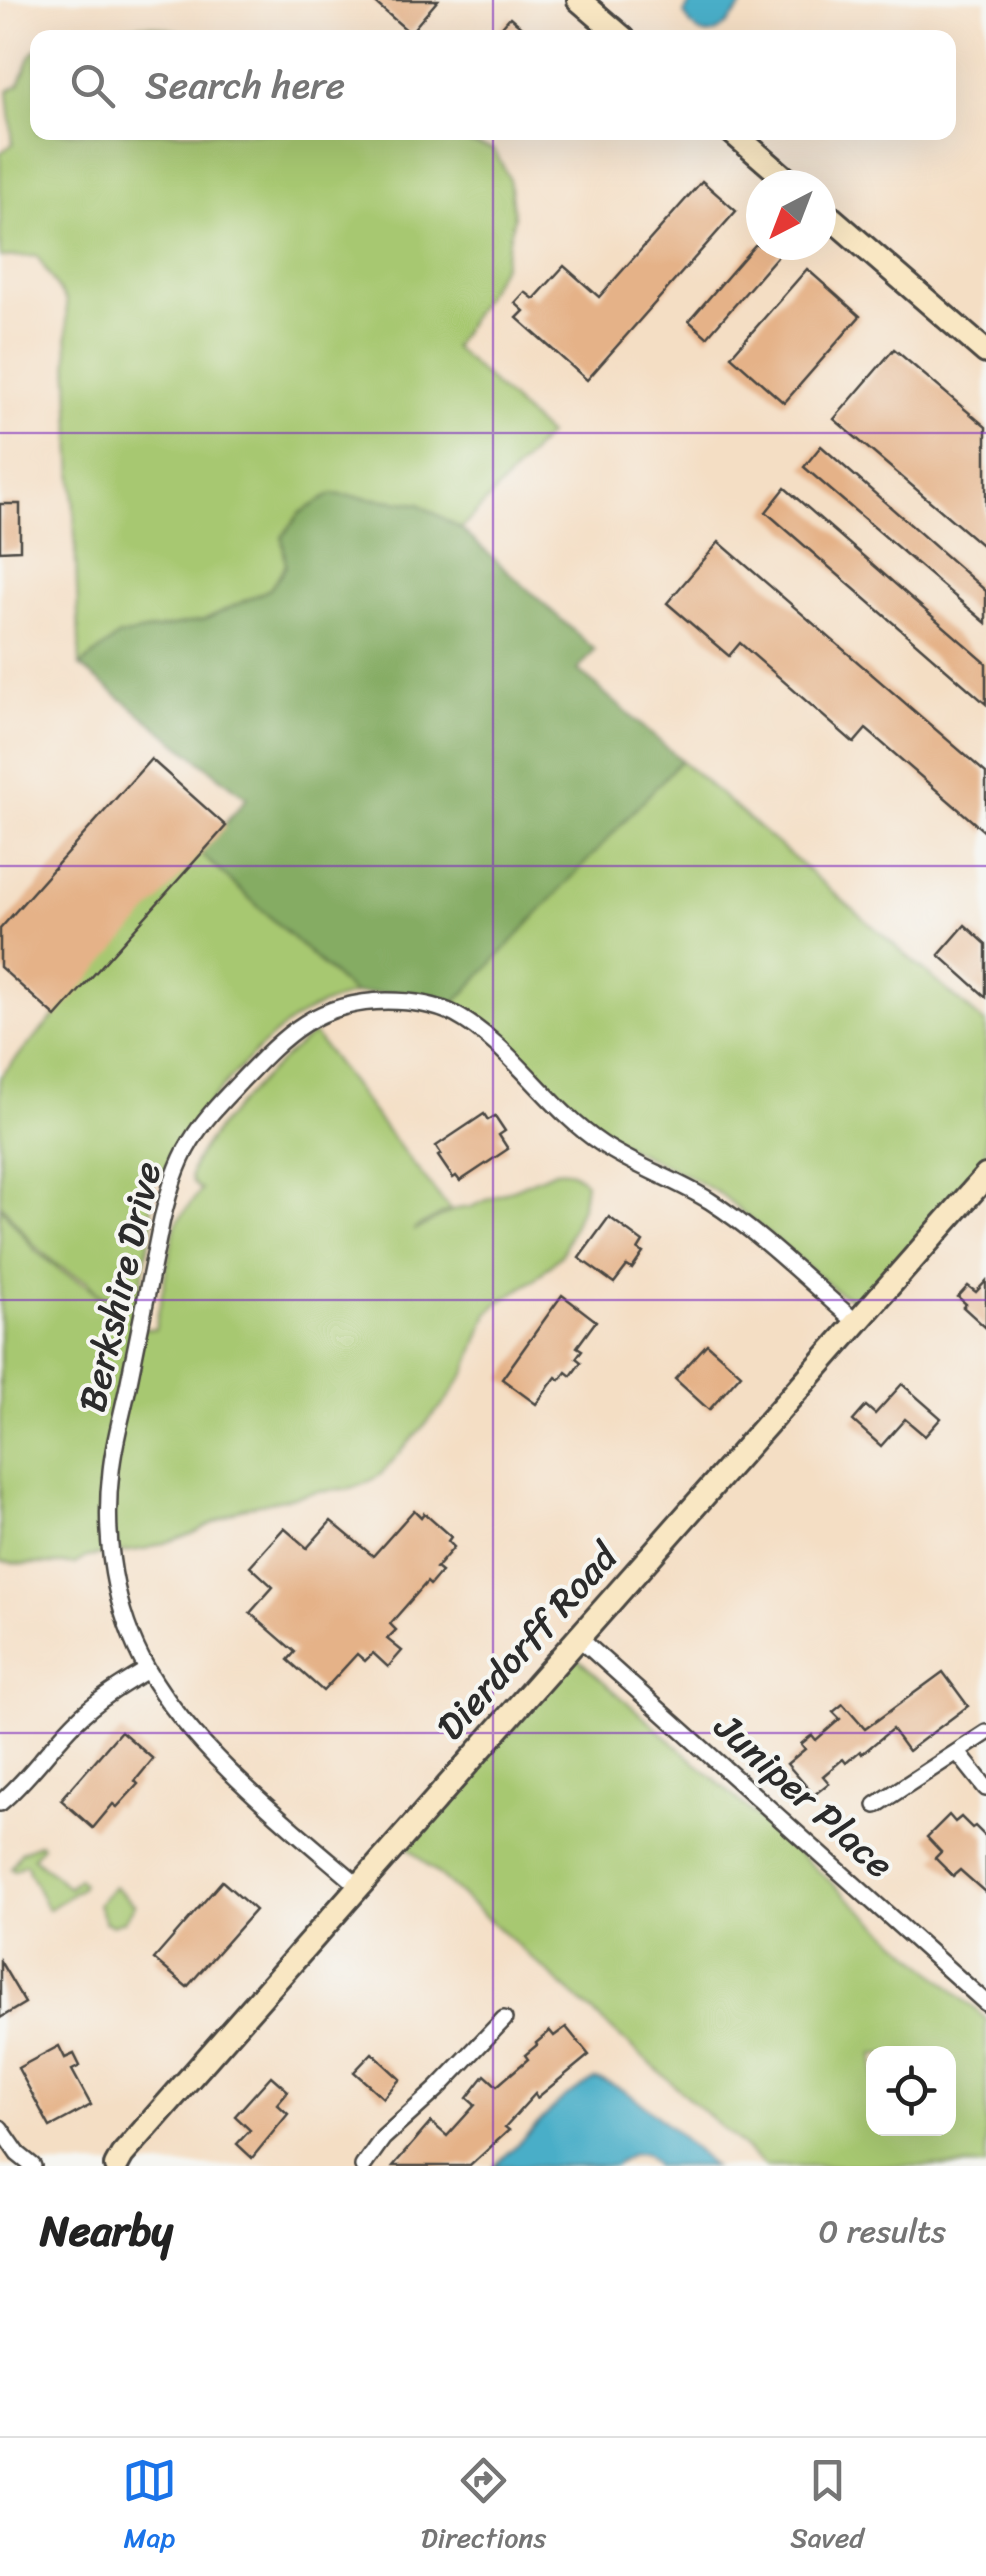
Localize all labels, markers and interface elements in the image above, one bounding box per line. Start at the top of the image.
search box [30,30,956,140]
text: Search here [145,52,345,119]
icon: search [65,58,120,113]
north arrow [746,170,836,260]
street label: Berkshire Drive [59,1155,181,1419]
street label: Dierdorff Road [419,1525,637,1756]
street label: Juniper Place [697,1695,910,1896]
map controls [866,2046,956,2136]
button: locate [866,2046,956,2136]
text: Nearby [40,2194,173,2268]
text: 0 results [818,2203,946,2260]
tab: Map [122,2453,177,2562]
tab: Directions [421,2453,546,2562]
tab: Saved [790,2453,864,2562]

